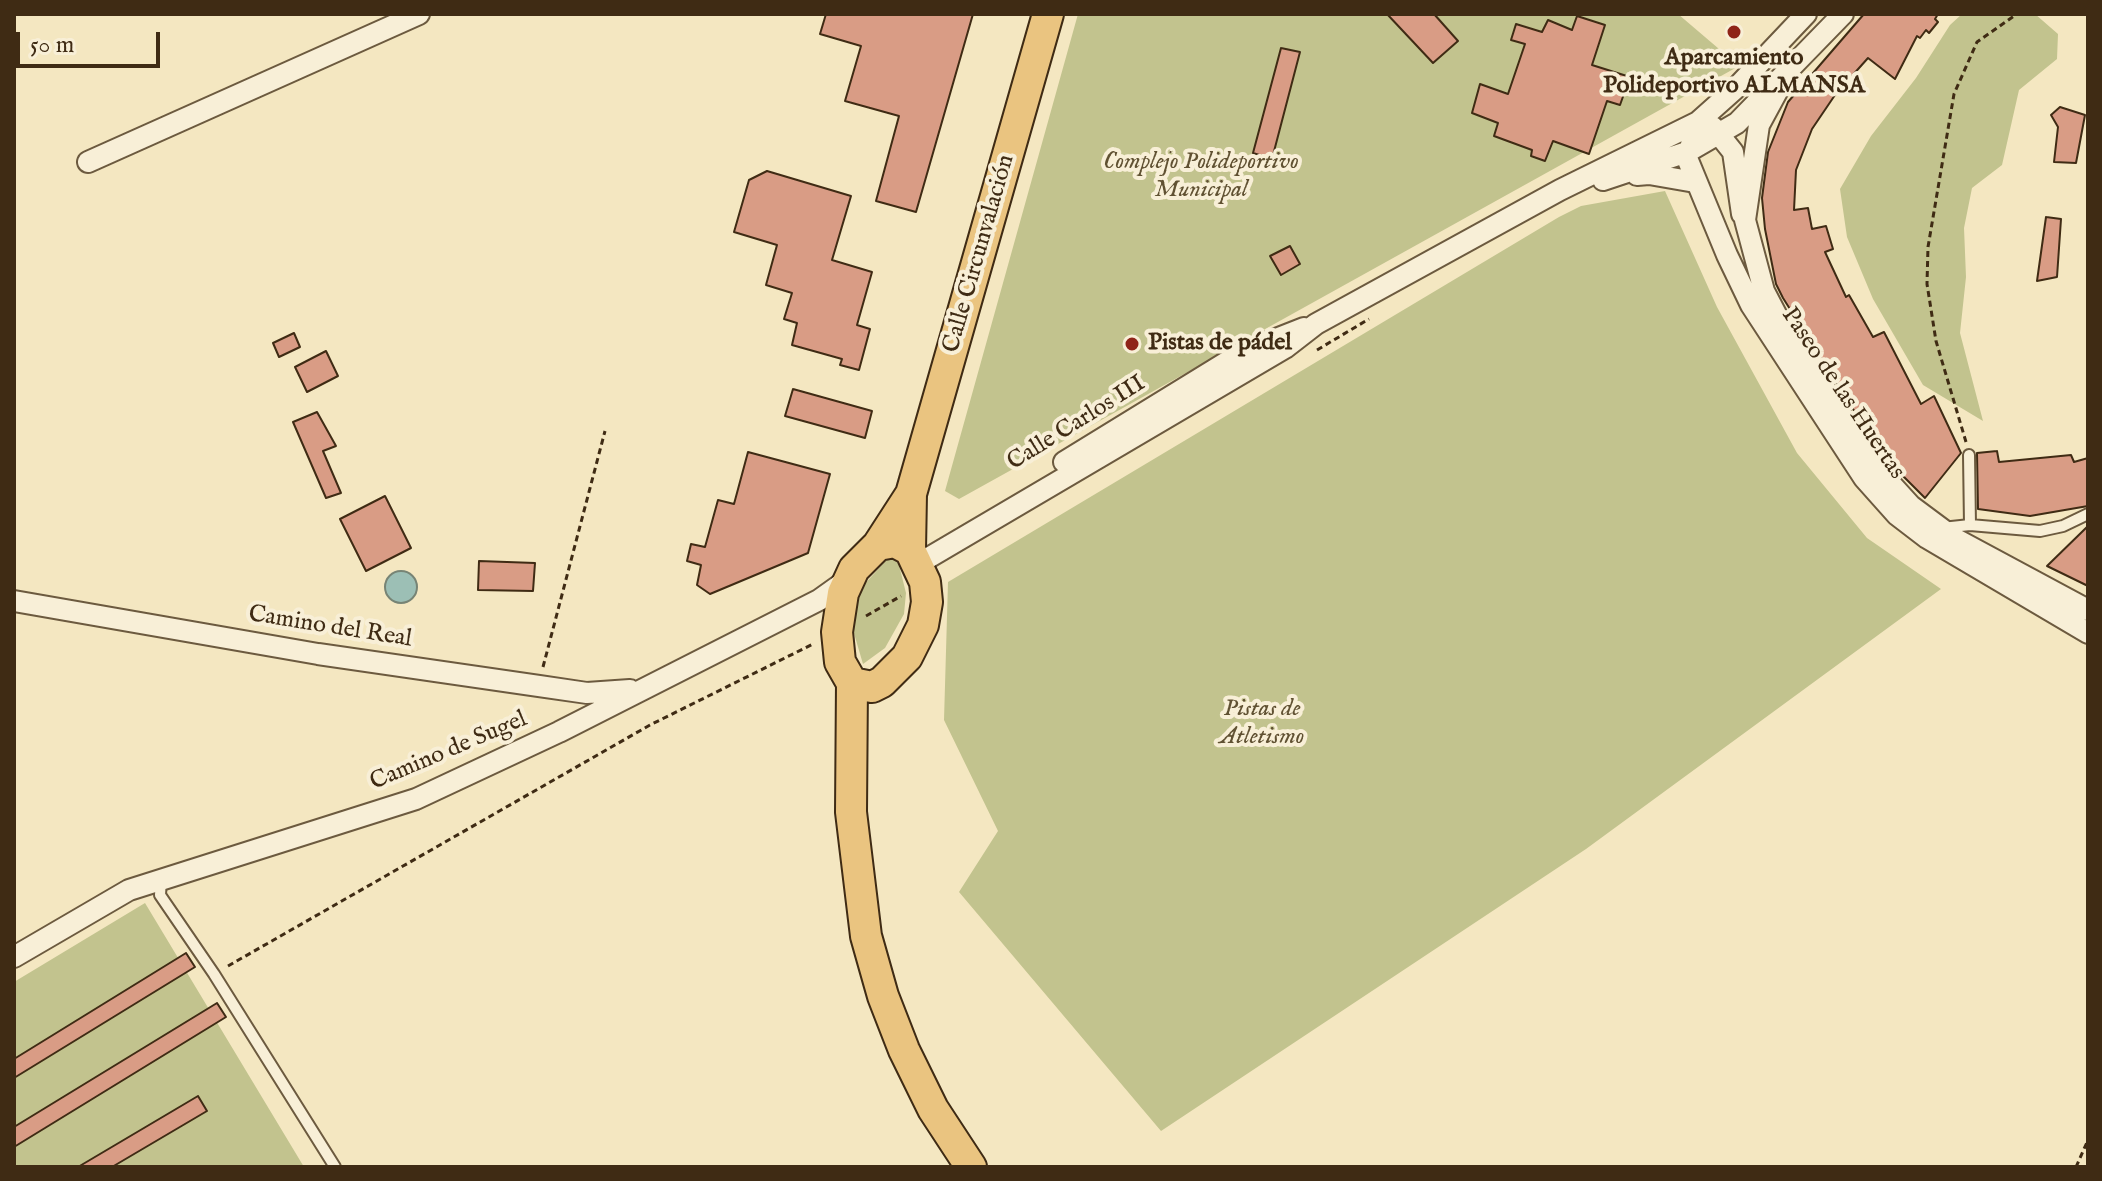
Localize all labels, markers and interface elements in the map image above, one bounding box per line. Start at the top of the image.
scale bar [20,16,164,66]
marker: Aparcamiento Polideportivo ALMANSA [1725,23,1743,41]
text: 50 m [30,30,74,61]
place label: Aparcamiento Polideportivo ALMANSA [1603,45,1865,101]
park label: Complejo Polideportivo Municipal [1103,149,1299,205]
street label: Calle Circunvalación [938,152,1022,356]
street label: Paseo de las Huertas [1774,303,1910,485]
place label: Pistas de pádel [1148,330,1292,358]
marker: Pistas de pádel [1123,335,1141,353]
street label: Calle Carlos III [1003,370,1151,478]
street label: Camino del Real [246,601,414,655]
park label: Pistas de Atletismo [1220,696,1304,752]
street label: Camino de Sugel [366,706,532,798]

